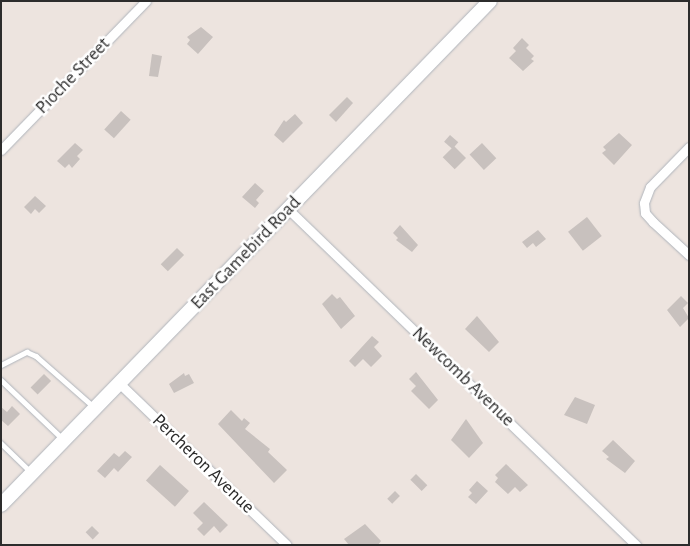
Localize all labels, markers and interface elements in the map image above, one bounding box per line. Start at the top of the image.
street label: Pioche Street [31,33,115,119]
street label: East Gamebird Road [186,192,306,314]
street label: Newcomb Avenue [407,322,519,432]
street label: Percheron Avenue [147,409,259,519]

